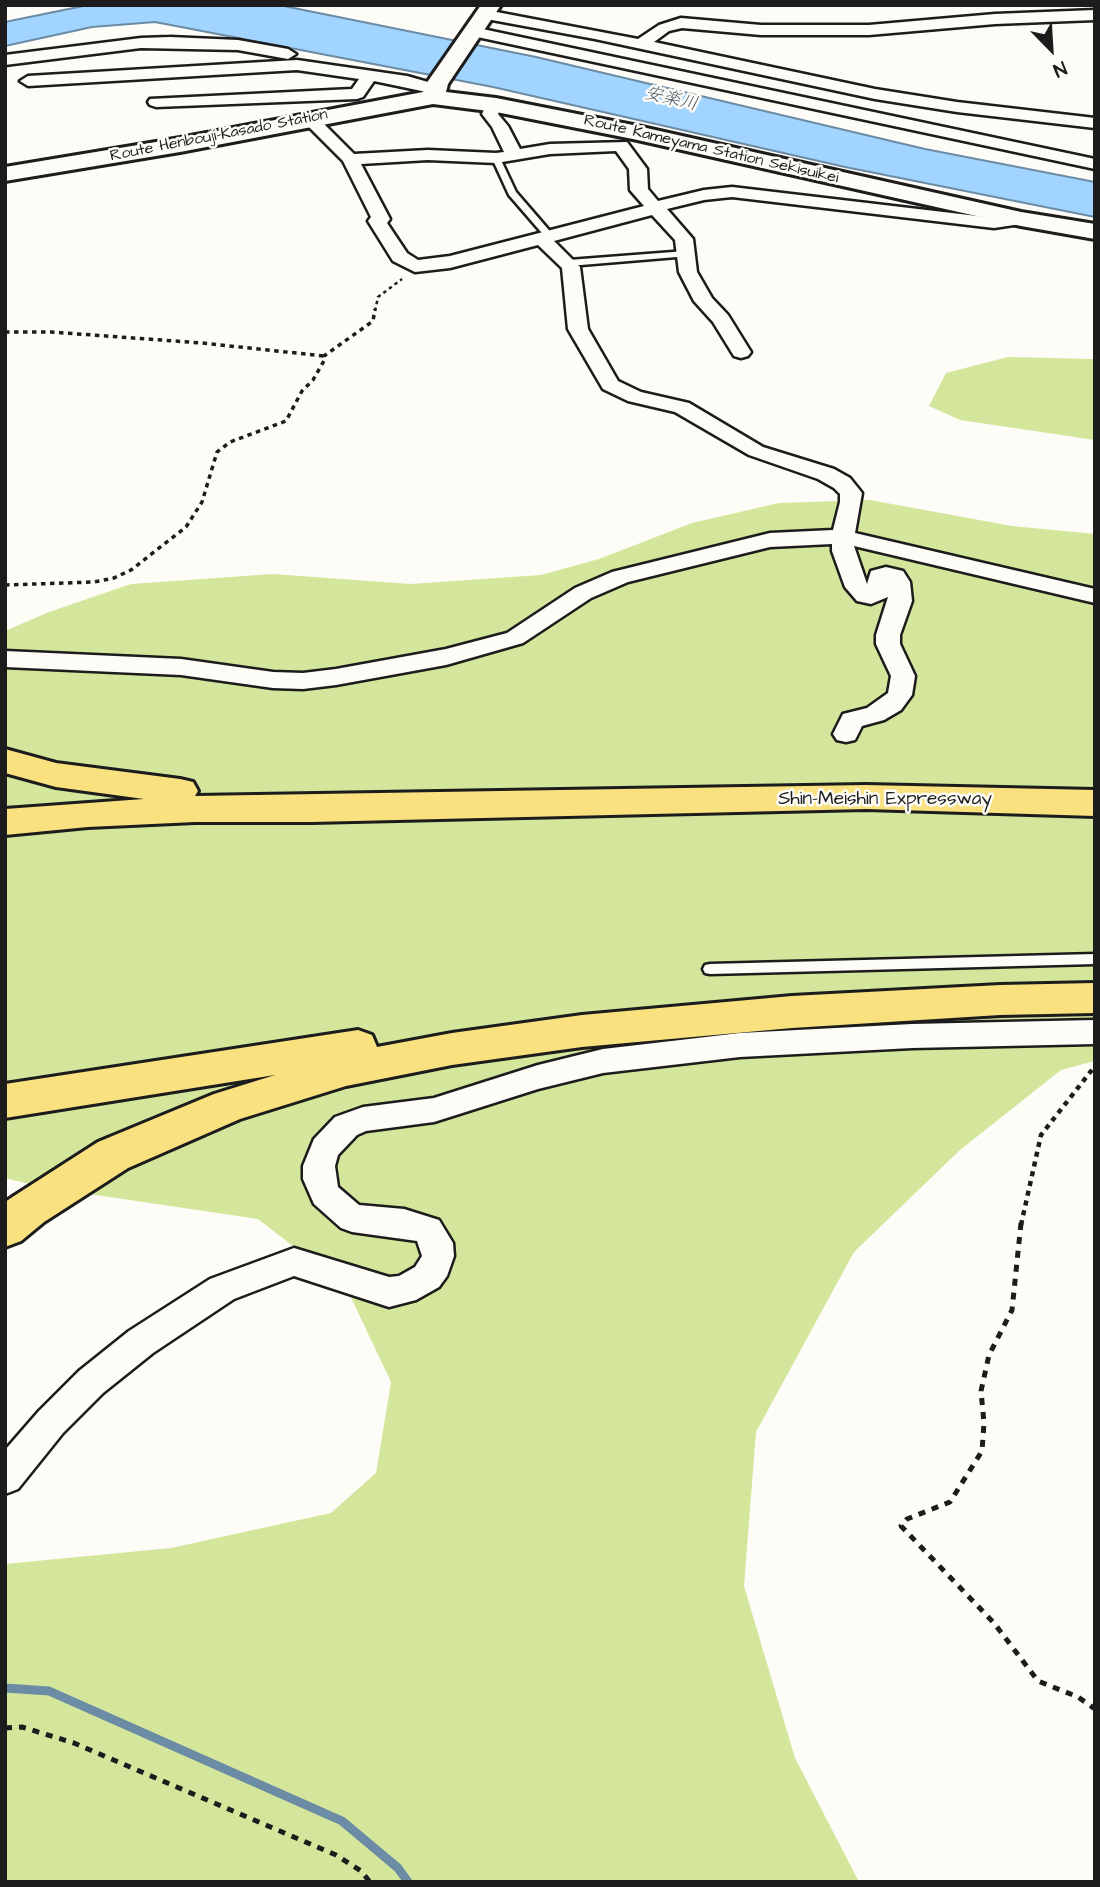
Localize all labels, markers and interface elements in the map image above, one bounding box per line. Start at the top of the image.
north arrow [1016,14,1086,84]
text: N [1049,54,1071,83]
water label: 安楽川 [642,83,700,117]
street label: Route Henbouji-Kasado Station [109,105,329,167]
street label: Route Kameyama Station Sekisuikei [582,111,840,189]
street label: Shin-Meishin Expressway [778,789,992,811]

